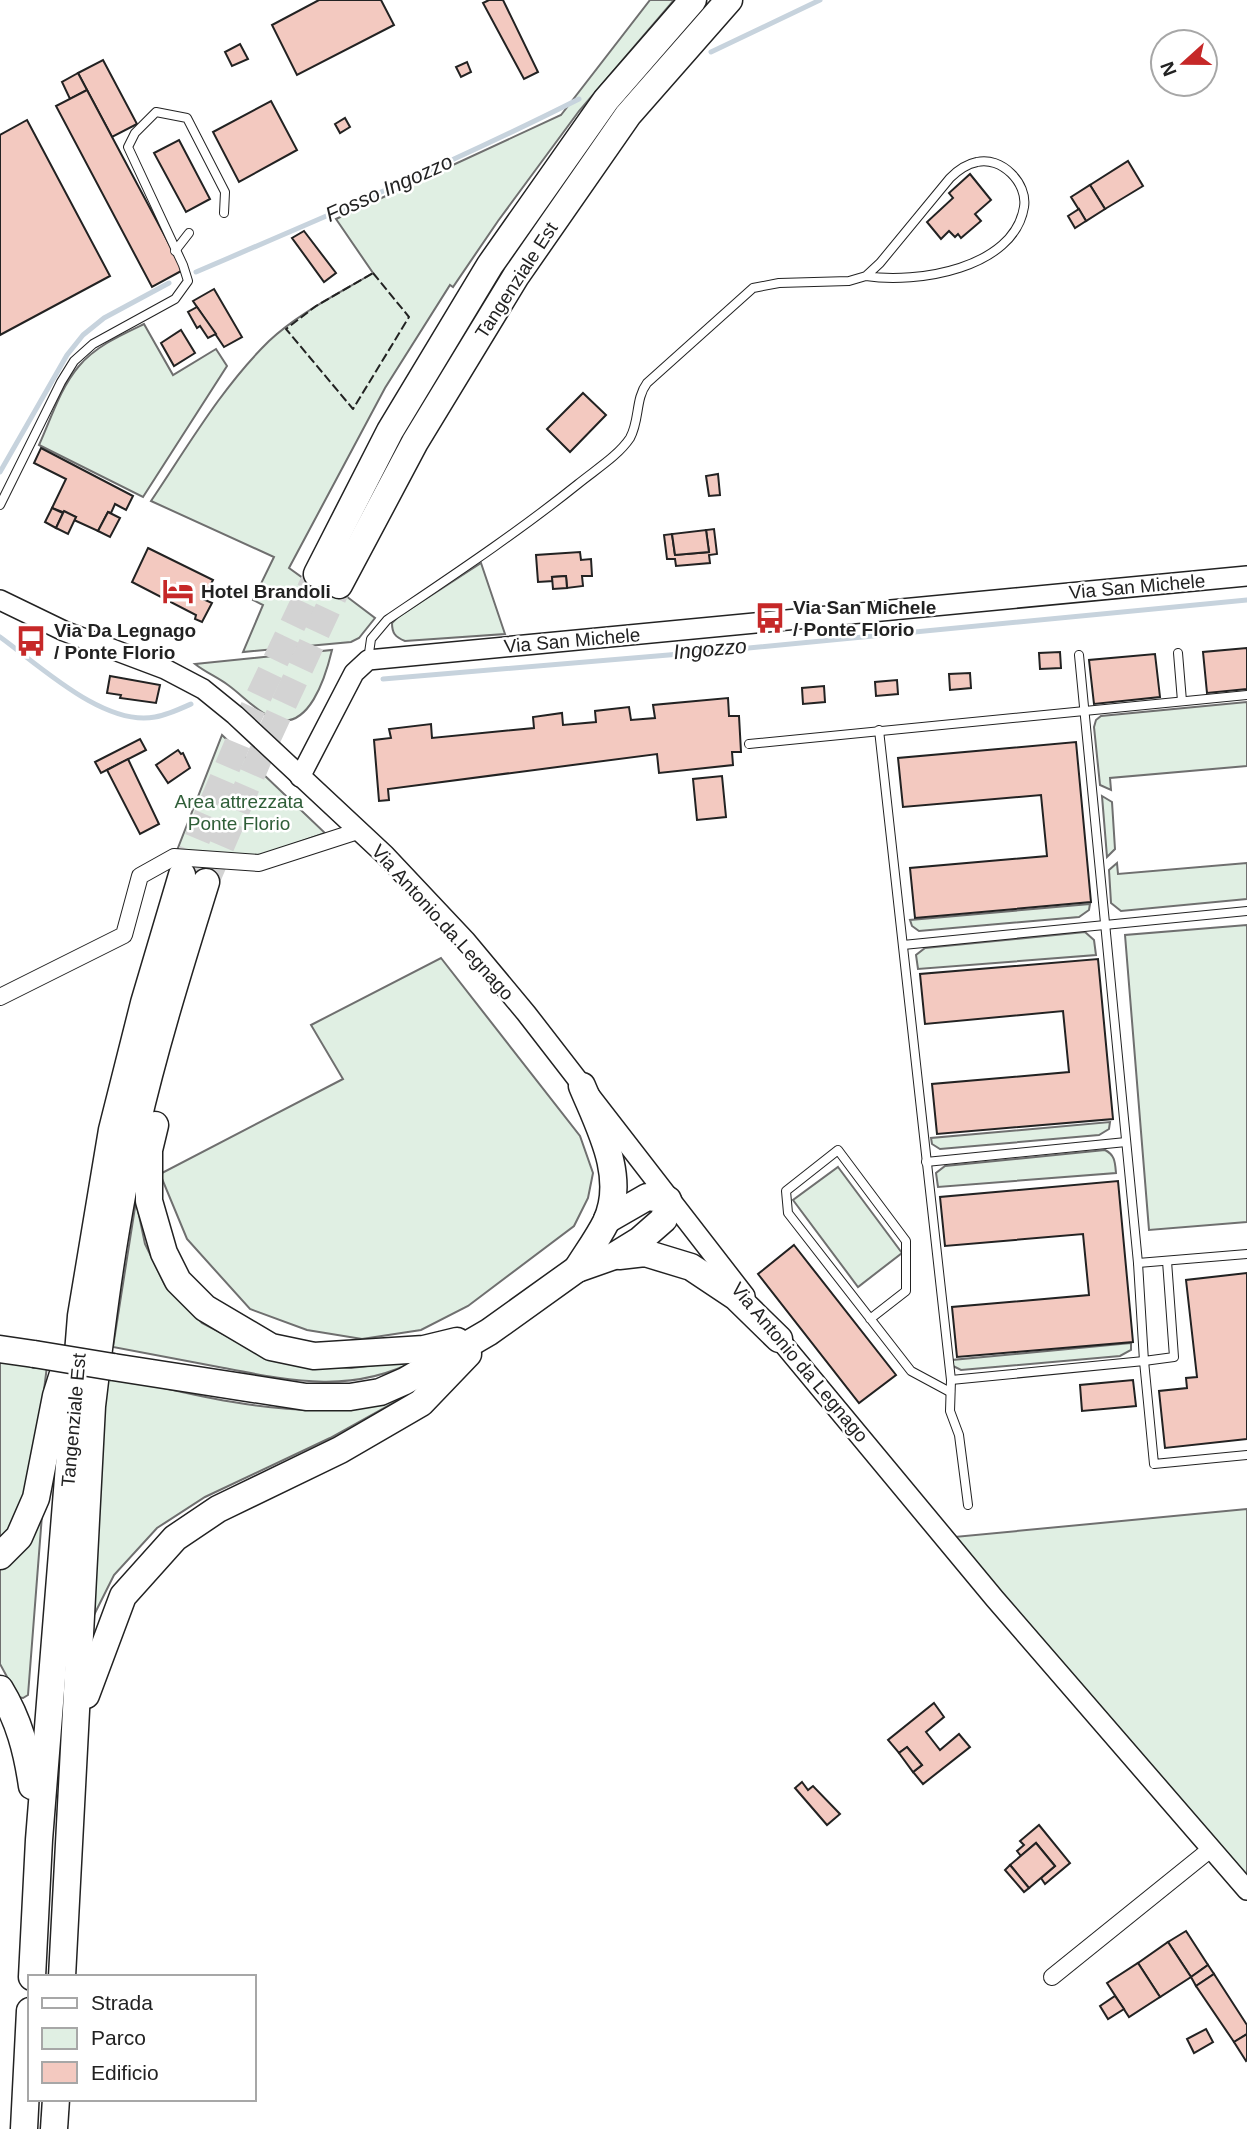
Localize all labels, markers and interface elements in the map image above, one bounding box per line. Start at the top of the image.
north arrow [1149,28,1219,98]
text: N [1156,59,1181,79]
water label: Fosso Ingozzo [322,149,456,226]
street label: Tangenziale Est [471,218,562,342]
street label: Via San Michele [1068,570,1206,603]
hotel icon: Hotel Brandoli [161,574,195,608]
place label: Hotel Brandoli [201,581,331,602]
place label: Via San Michele / Ponte Florio [793,597,936,640]
bus stop icon: Via San Michele / Ponte Florio [753,601,787,635]
place label: Via Da Legnago / Ponte Florio [54,620,196,663]
bus stop icon: Via Da Legnago / Ponte Florio [14,624,48,658]
street label: Via San Michele [503,624,641,657]
water label: Ingozzo [672,634,748,663]
park label: Area attrezzata Ponte Florio [175,791,304,834]
street label: Via Antonio da Legnago [367,840,518,1004]
street label: Via Antonio da Legnago [727,1278,872,1446]
street label: Tangenziale Est [57,1352,90,1488]
legend [28,1975,256,2101]
text: Strada [91,1991,153,2014]
text: Parco [91,2026,146,2049]
text: Edificio [91,2061,159,2084]

